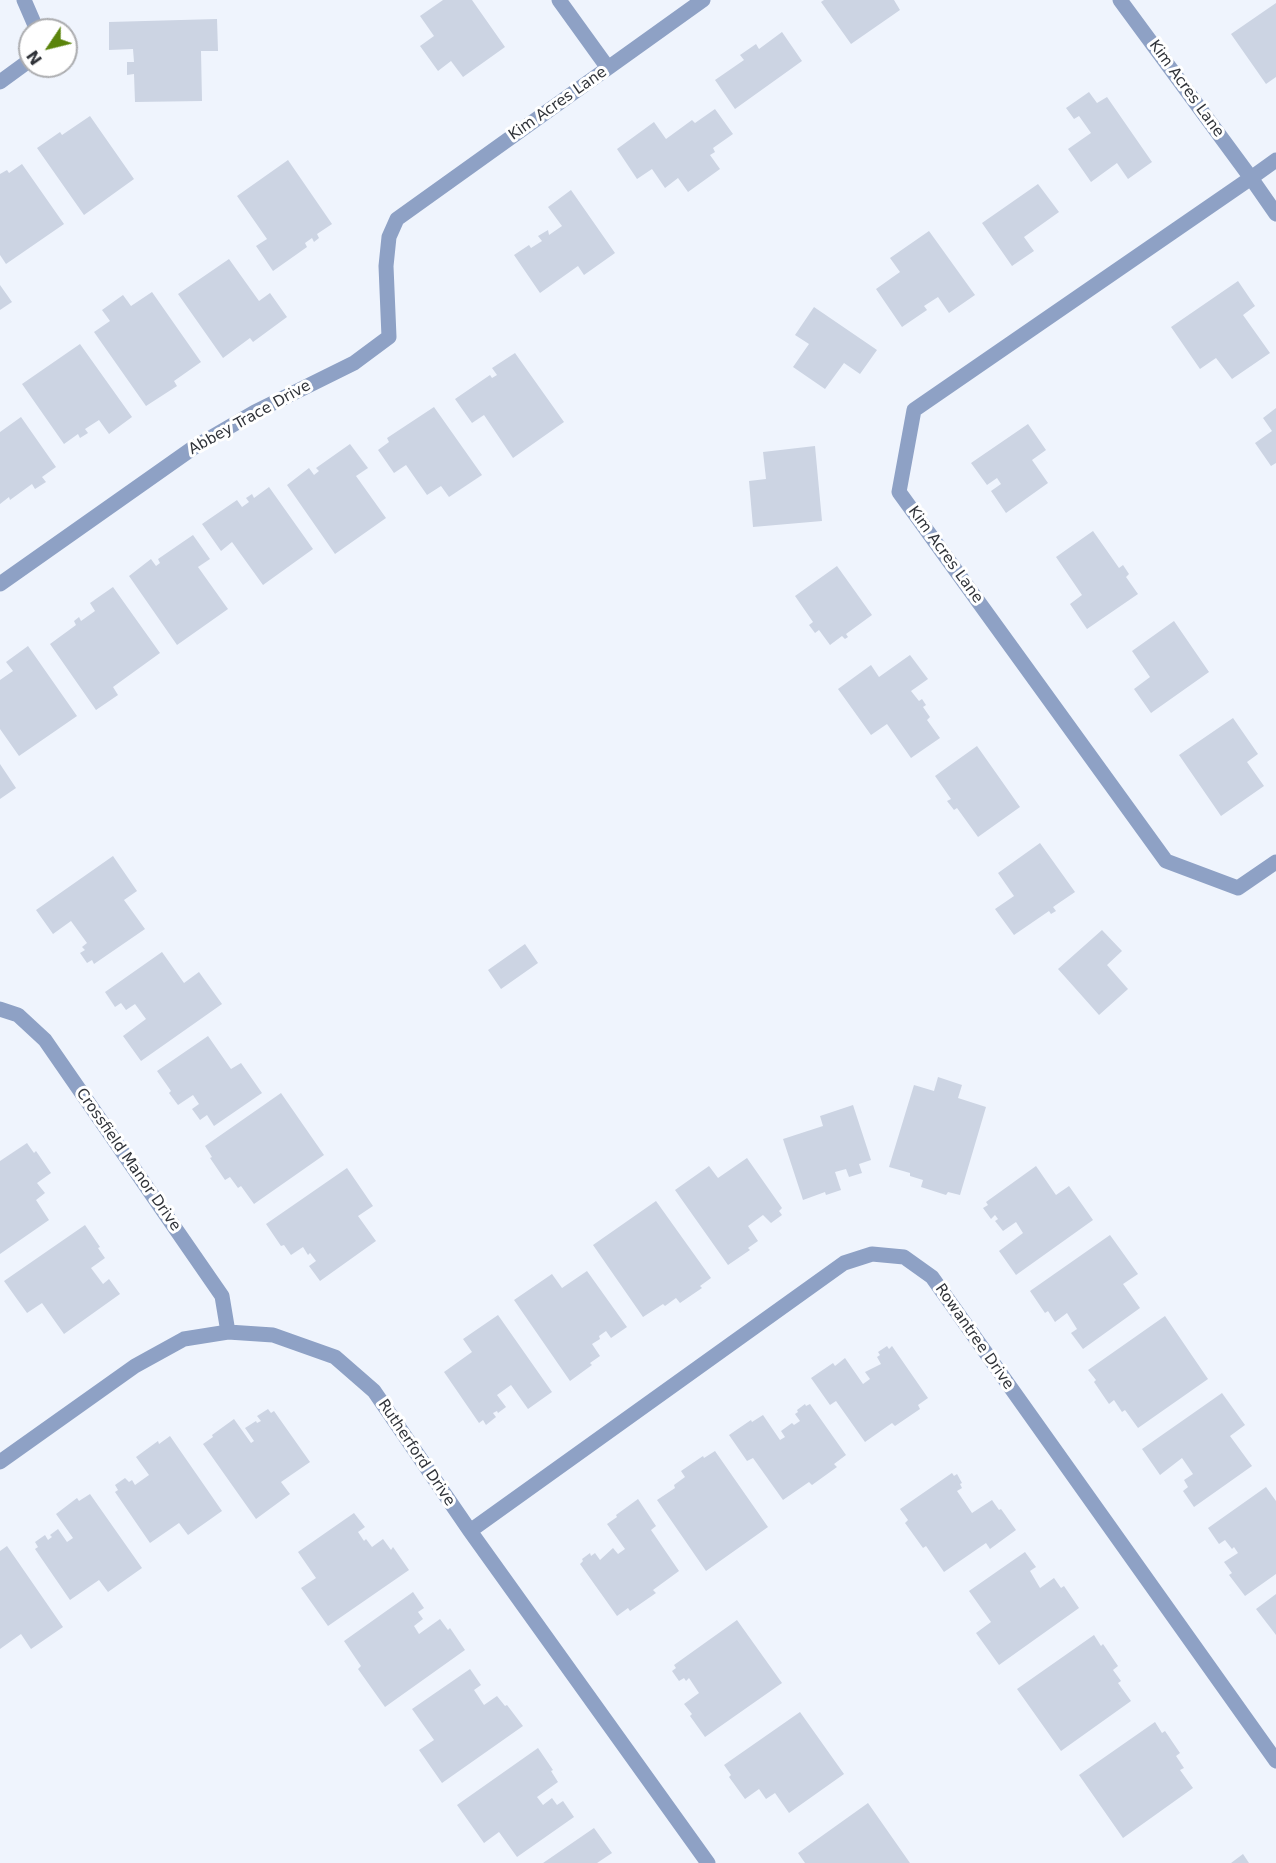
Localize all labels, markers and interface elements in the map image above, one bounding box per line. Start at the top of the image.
north arrow [18,18,78,78]
street label: Kim Acres Lane [1145,37,1227,141]
text: N [23,47,46,68]
street label: Kim Acres Lane [506,63,610,145]
street label: Abbey Trace Drive [186,377,314,459]
street label: Kim Acres Lane [904,503,986,607]
street label: Crossfield Manor Drive [72,1085,184,1235]
street label: Rowantree Drive [931,1281,1017,1393]
street label: Rutherford Drive [374,1396,458,1510]

